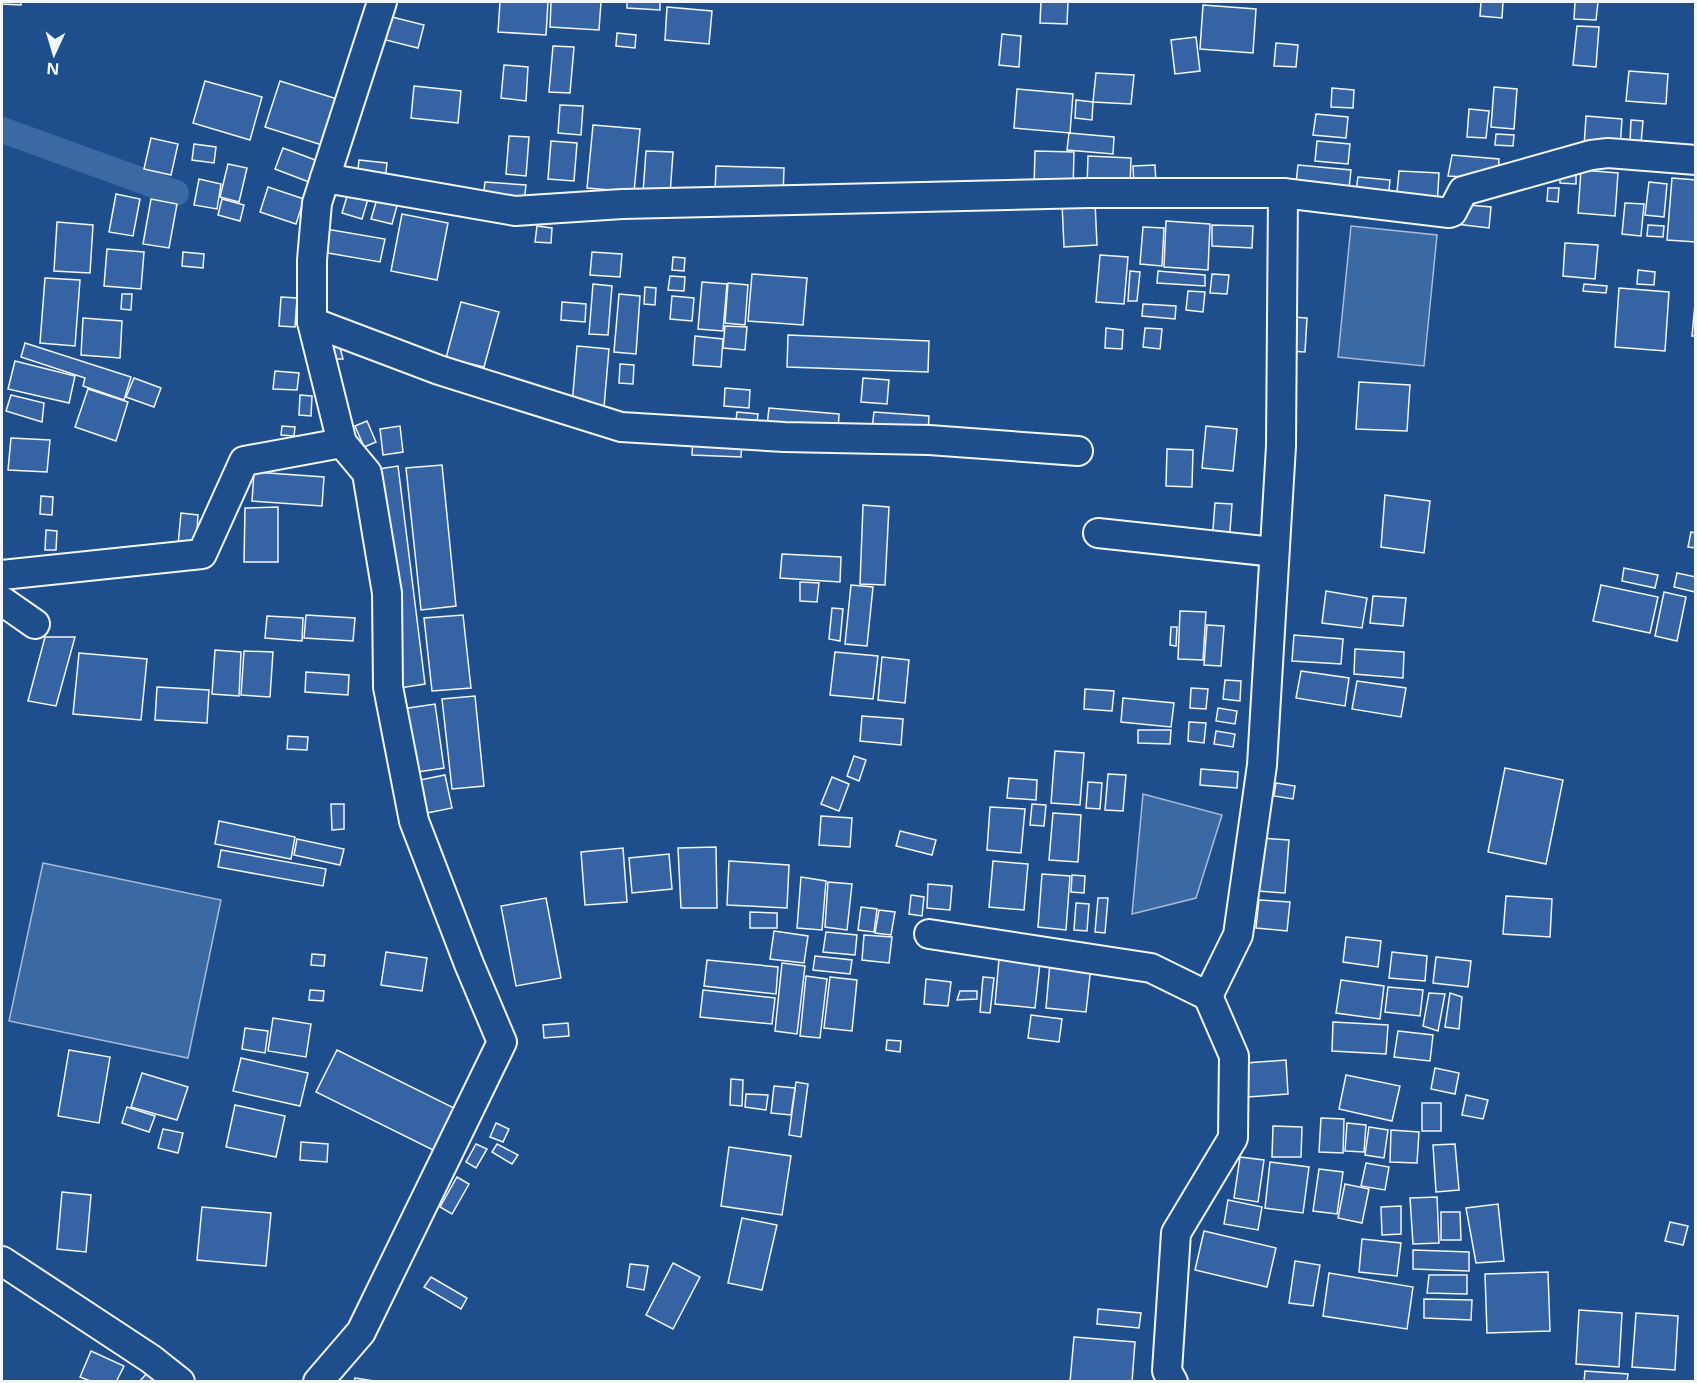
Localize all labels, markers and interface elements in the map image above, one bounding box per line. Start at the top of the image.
north arrow [24,24,84,84]
text: N [46,58,60,80]

